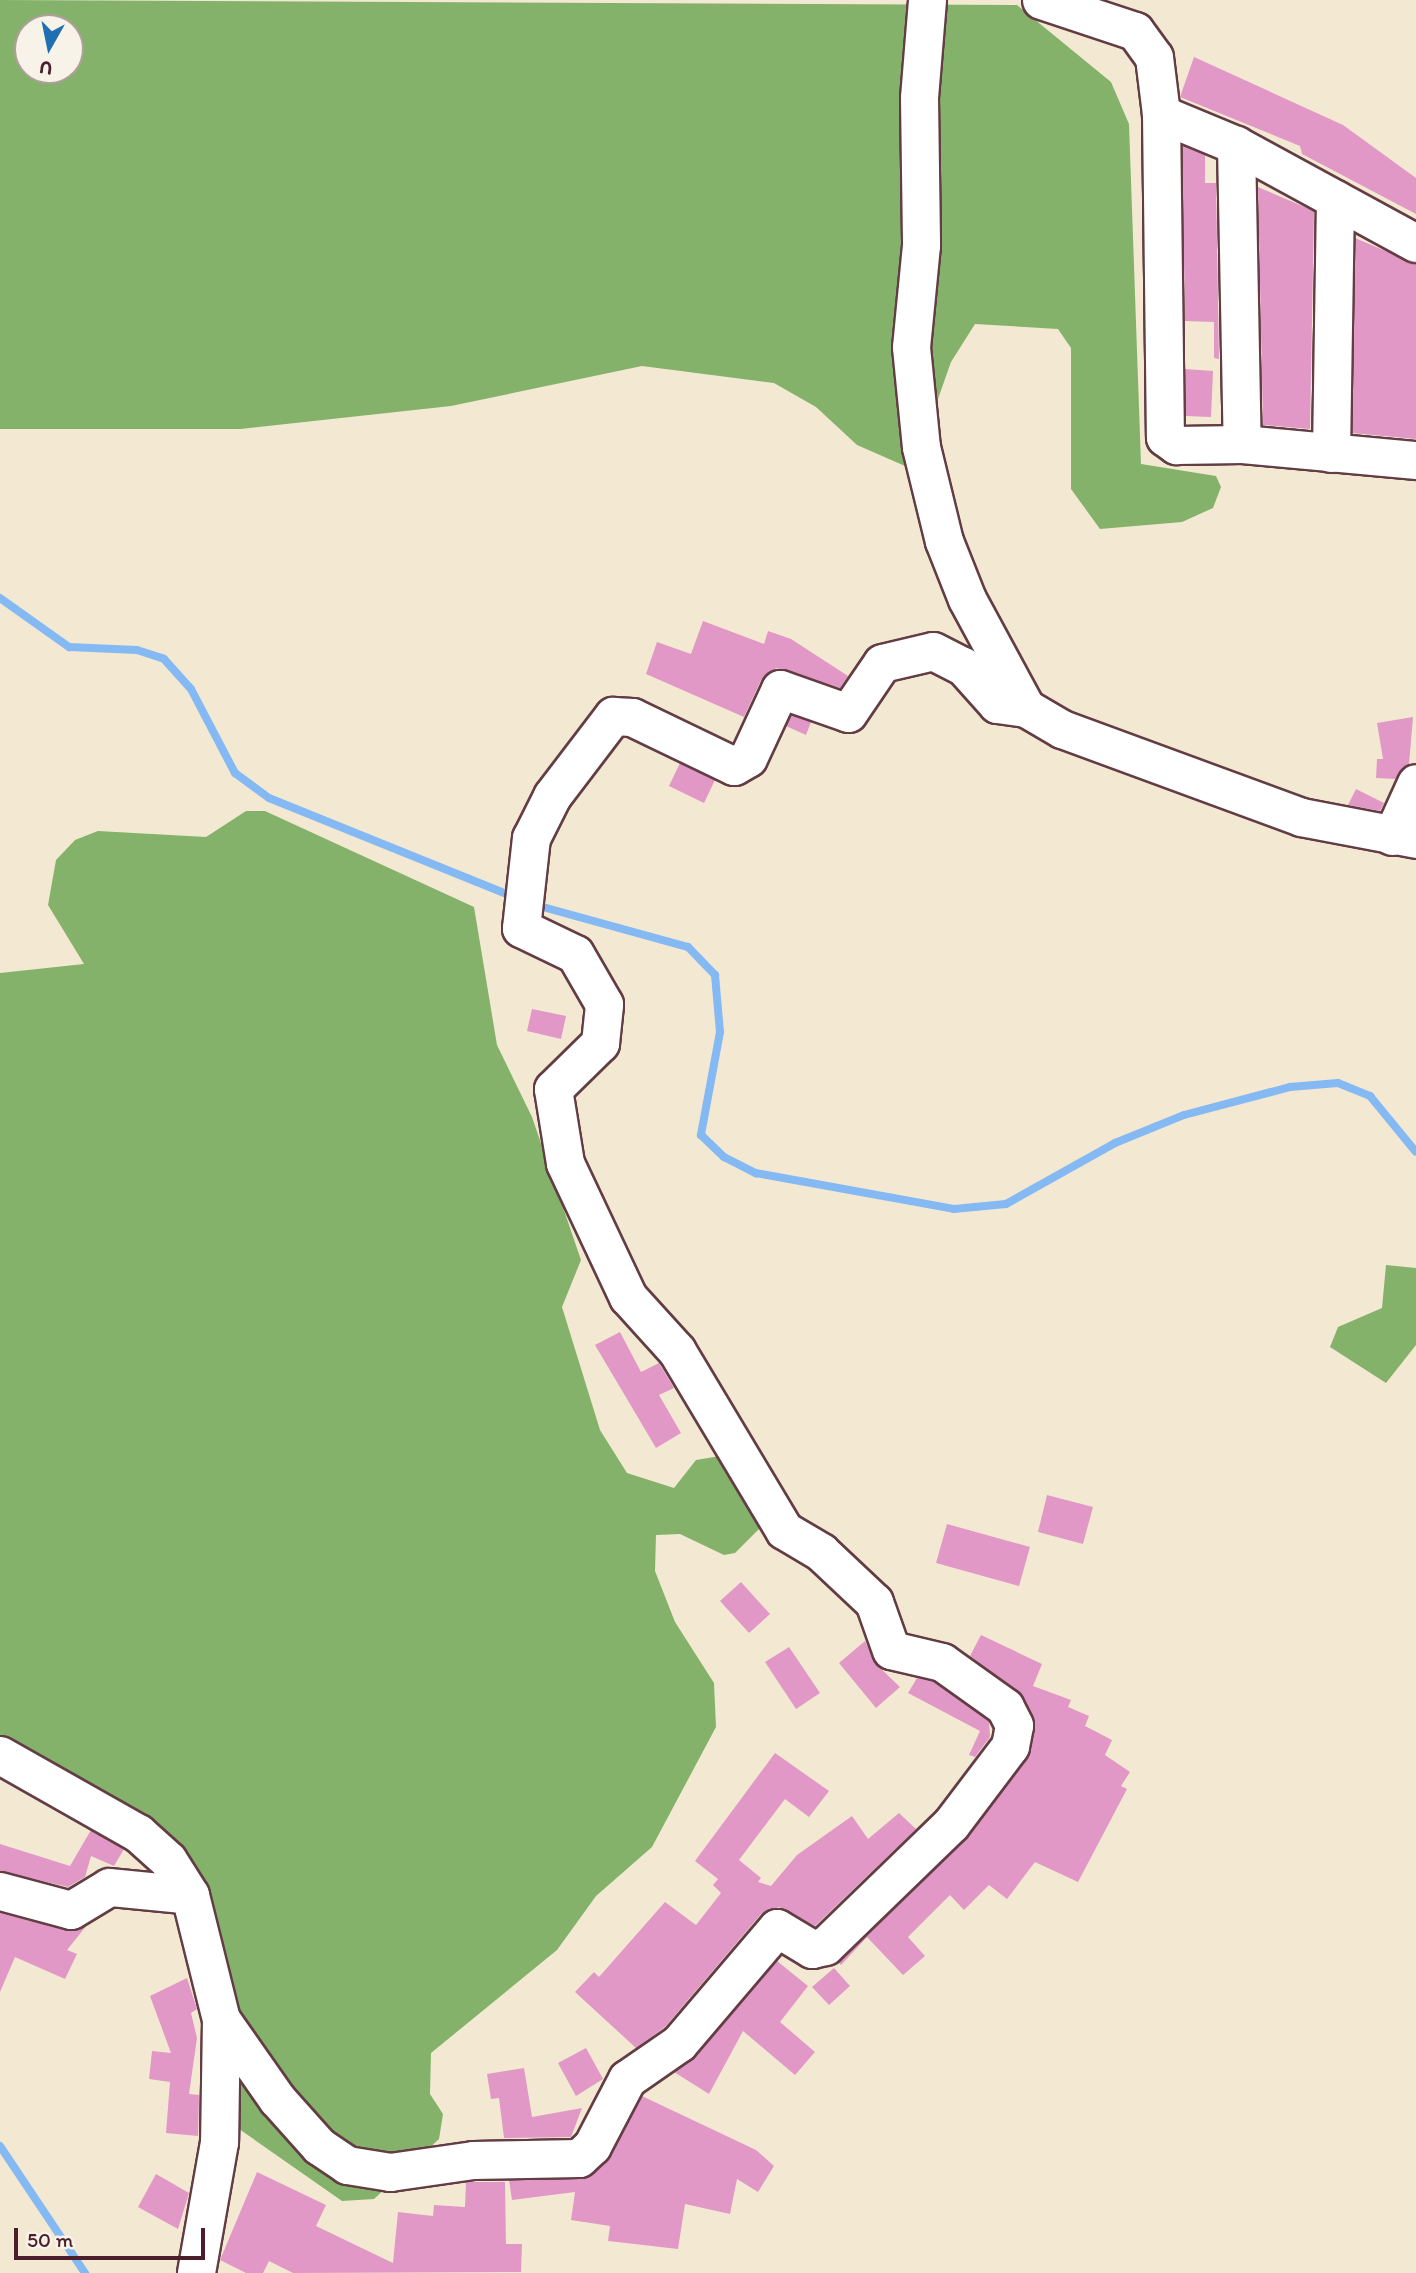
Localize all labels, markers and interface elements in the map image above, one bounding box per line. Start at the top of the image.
north arrow [14,14,84,84]
text: U [38,56,54,81]
scale bar [18,2214,208,2258]
text: 50 m [27,2227,73,2252]

